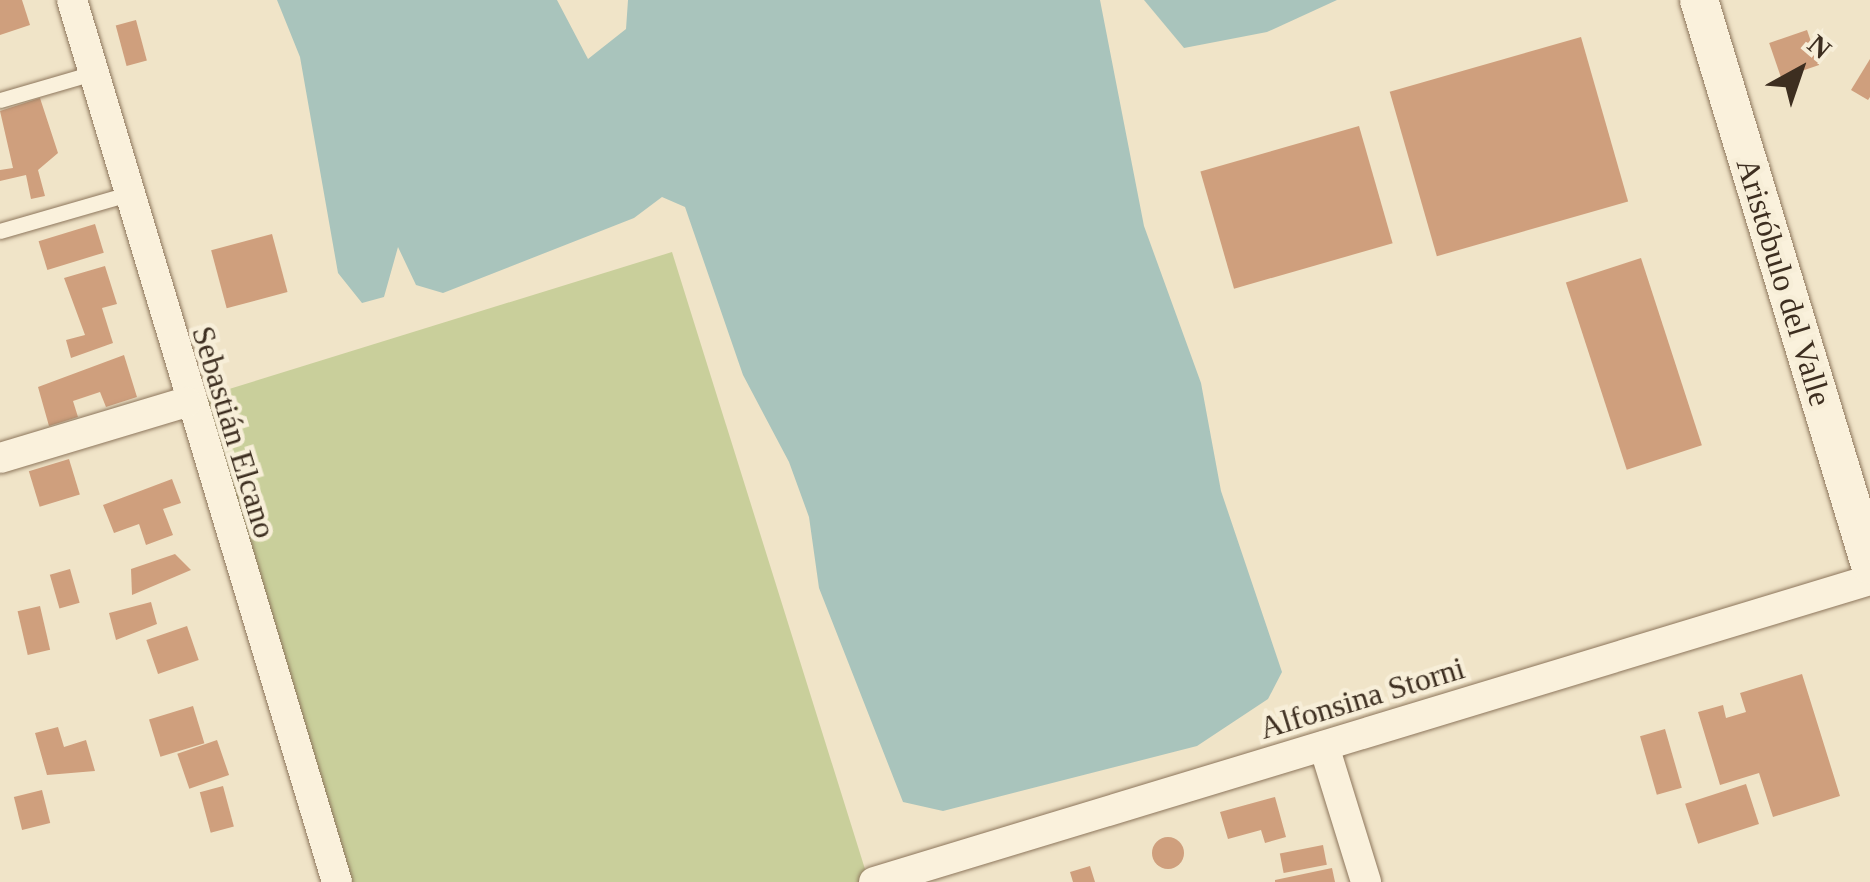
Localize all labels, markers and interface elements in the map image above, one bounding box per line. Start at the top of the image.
north arrow [1750,20,1850,120]
text: N [1802,28,1837,65]
street label: Aristóbulo del Valle [1728,153,1840,411]
street label: Sebastián Elcano [184,321,284,543]
street label: Alfonsina Storni [1255,649,1469,747]

